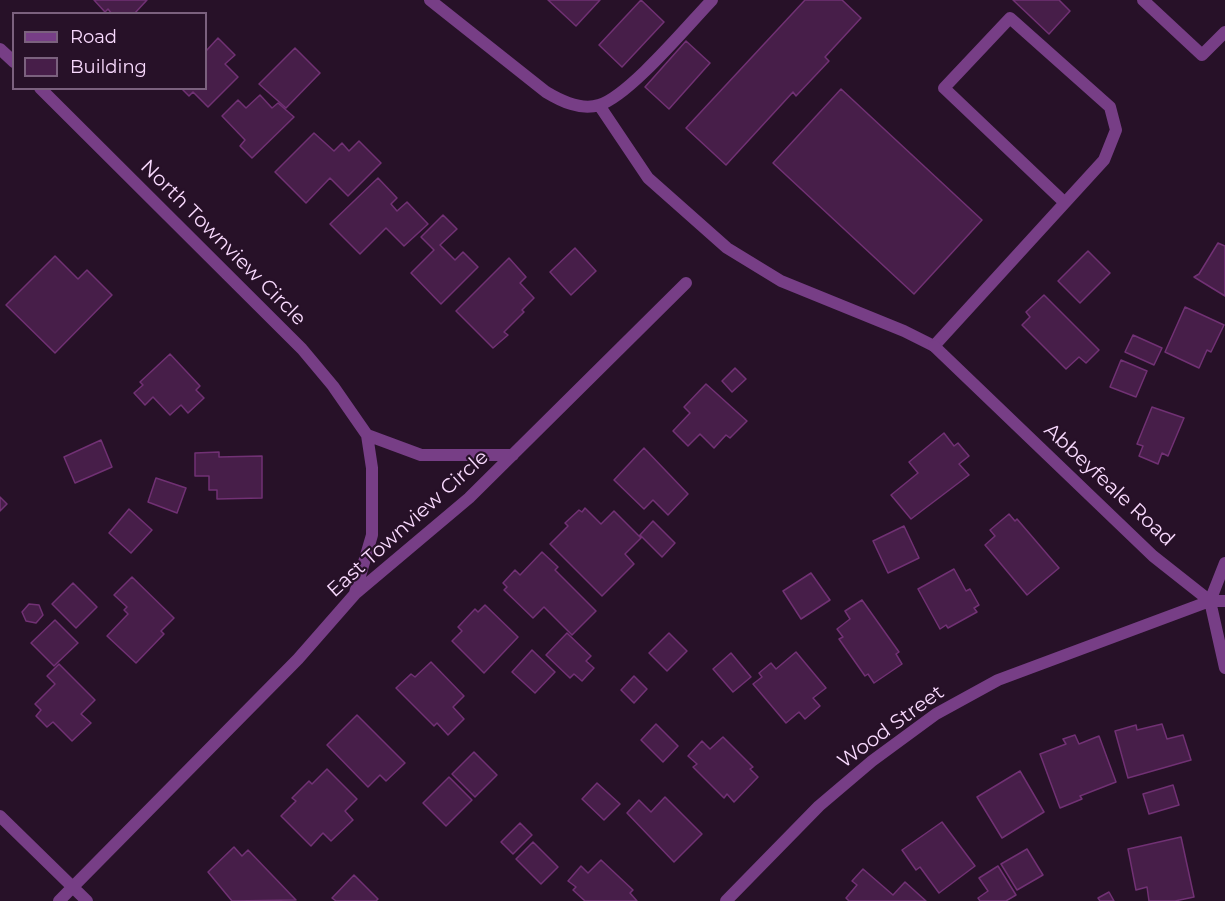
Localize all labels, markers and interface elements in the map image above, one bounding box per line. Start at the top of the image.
legend [12,12,207,90]
text: Road [70,26,117,48]
text: Building [70,56,147,78]
street label: North Townview Circle [135,155,311,331]
street label: Abbeyfeale Road [1039,418,1179,552]
street label: East Townview Circle [323,445,493,603]
street label: Wood Street [833,680,949,774]

